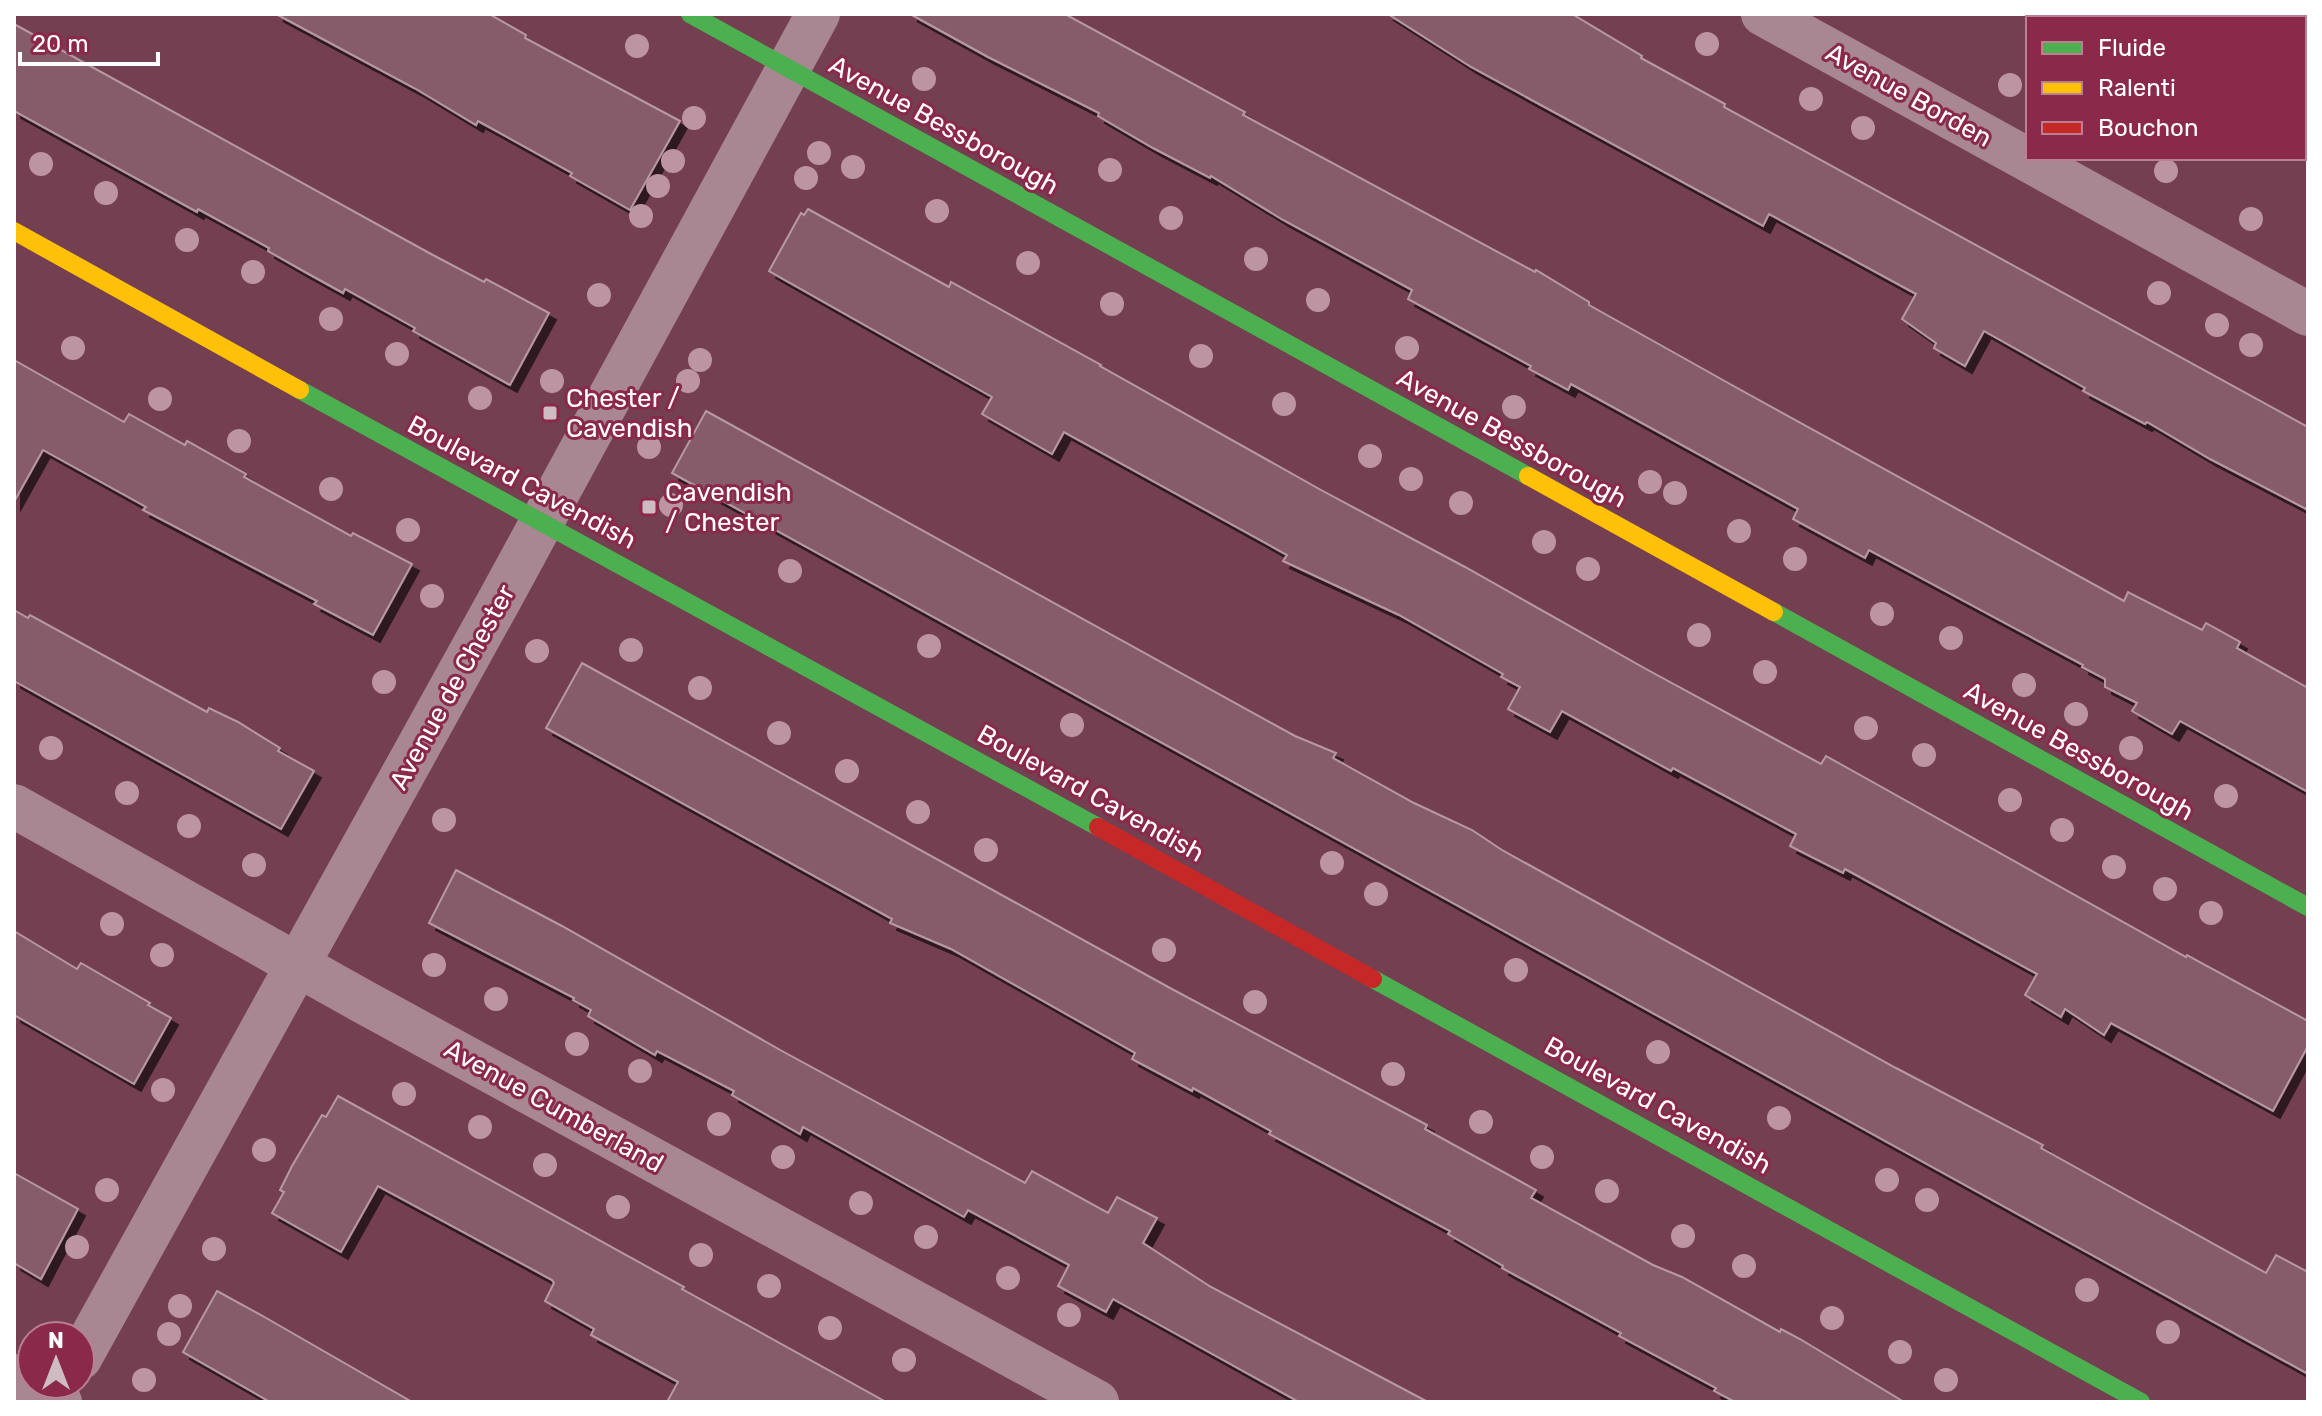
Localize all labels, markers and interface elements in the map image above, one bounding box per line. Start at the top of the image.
scale bar [20,16,158,66]
legend [2026,16,2306,160]
text: 20 m [32,30,89,58]
text: Fluide [2098,34,2166,62]
street label: Avenue Borden [1820,37,1997,154]
street label: Avenue Bessborough [823,49,1064,201]
text: Ralenti [2098,74,2176,102]
text: Bouchon [2098,114,2198,142]
street label: Avenue Bessborough [1391,362,1632,514]
place label: Chester / Cavendish [566,383,693,444]
marker: Chester / Cavendish [541,404,559,422]
street label: Boulevard Cavendish [402,409,641,556]
place label: Cavendish / Chester [665,477,792,538]
marker: Cavendish / Chester [640,498,658,516]
street label: Avenue de Chester [383,579,522,795]
street label: Avenue Bessborough [1958,675,2199,827]
street label: Boulevard Cavendish [972,718,1210,869]
street label: Boulevard Cavendish [1539,1030,1777,1181]
street label: Avenue Cumberland [439,1033,669,1179]
north arrow [16,1320,96,1400]
text: N [48,1327,64,1354]

